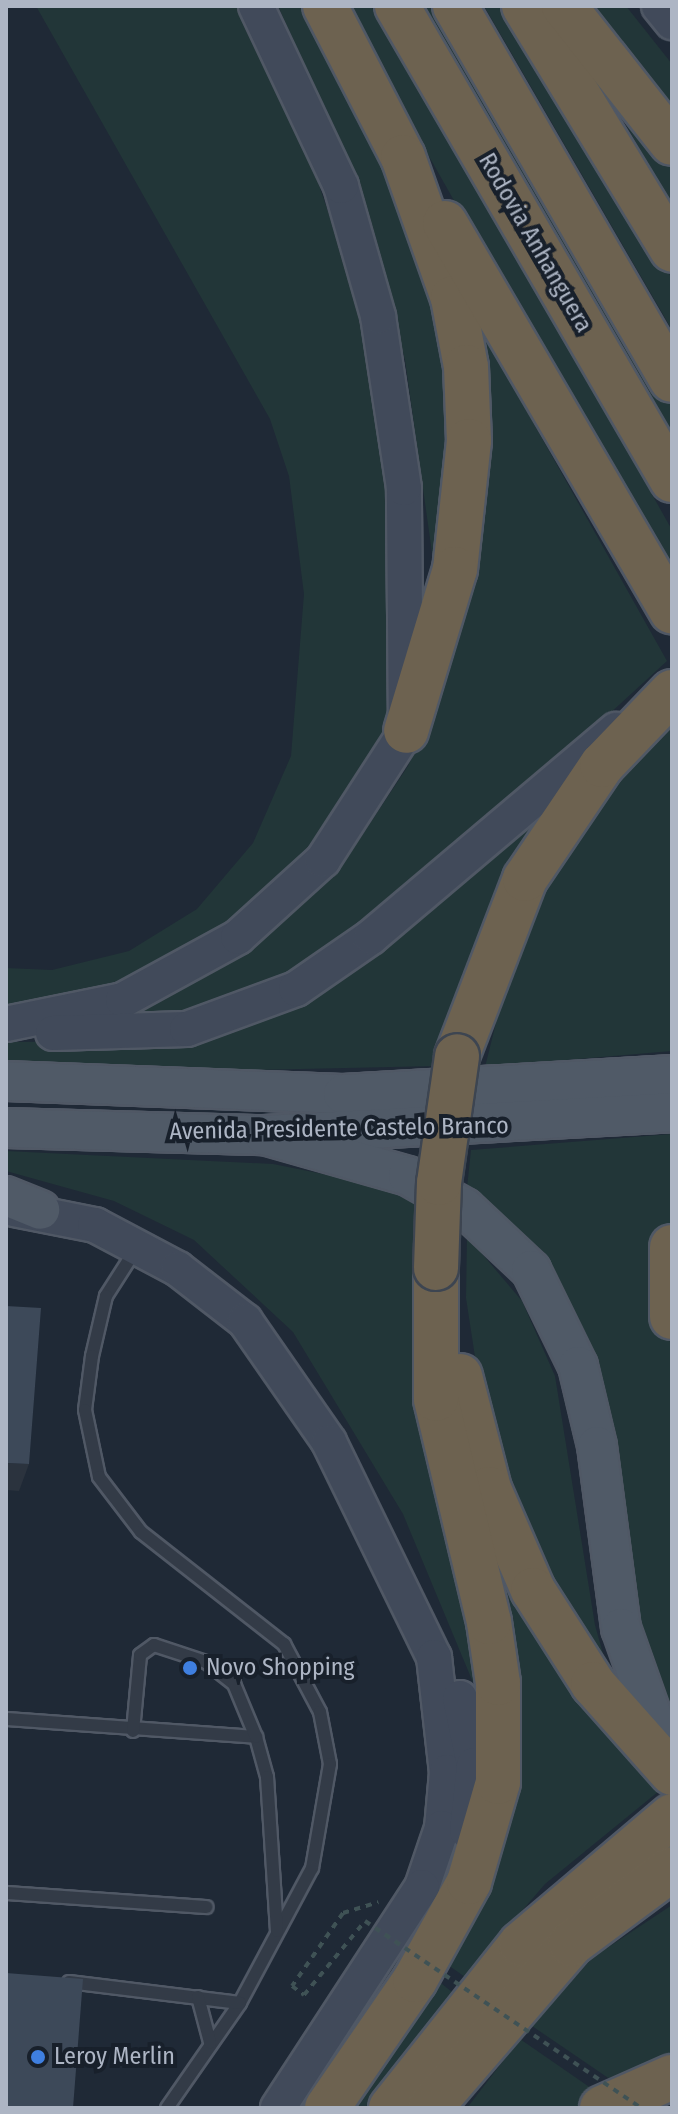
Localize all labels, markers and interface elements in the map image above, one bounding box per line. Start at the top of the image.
street label: Rodovia Anhanguera [472,148,598,338]
street label: Avenida Presidente Castelo Branco [169,1112,509,1146]
place label: Novo Shopping [206,1654,355,1682]
marker: Novo Shopping [181,1659,199,1677]
place label: Leroy Merlin [54,2043,175,2071]
marker: Leroy Merlin [29,2048,47,2066]

